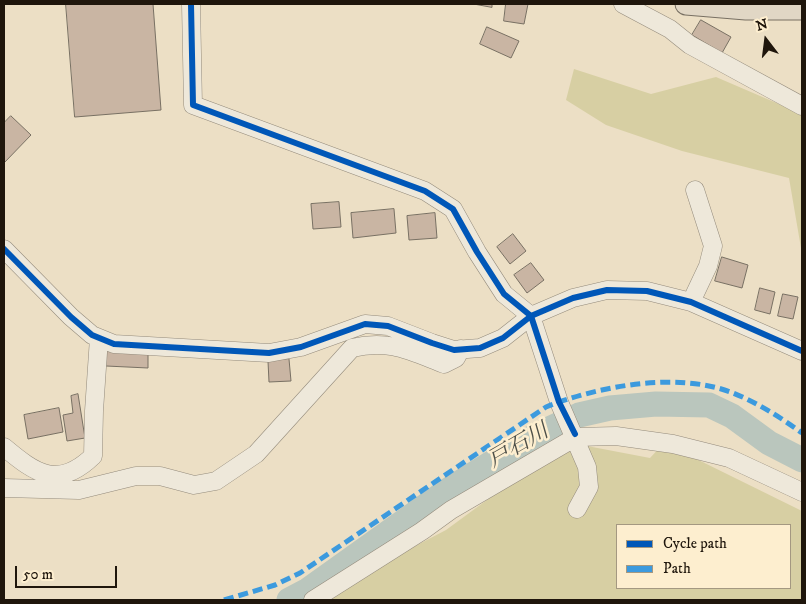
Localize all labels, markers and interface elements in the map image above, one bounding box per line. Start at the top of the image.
north arrow [741,15,791,65]
text: N [754,15,770,36]
water label: 戸石川 [484,419,554,475]
legend [616,524,791,589]
text: Cycle path [663,534,727,553]
scale bar [18,556,120,588]
text: Path [663,559,691,578]
text: 50 m [23,565,53,584]

